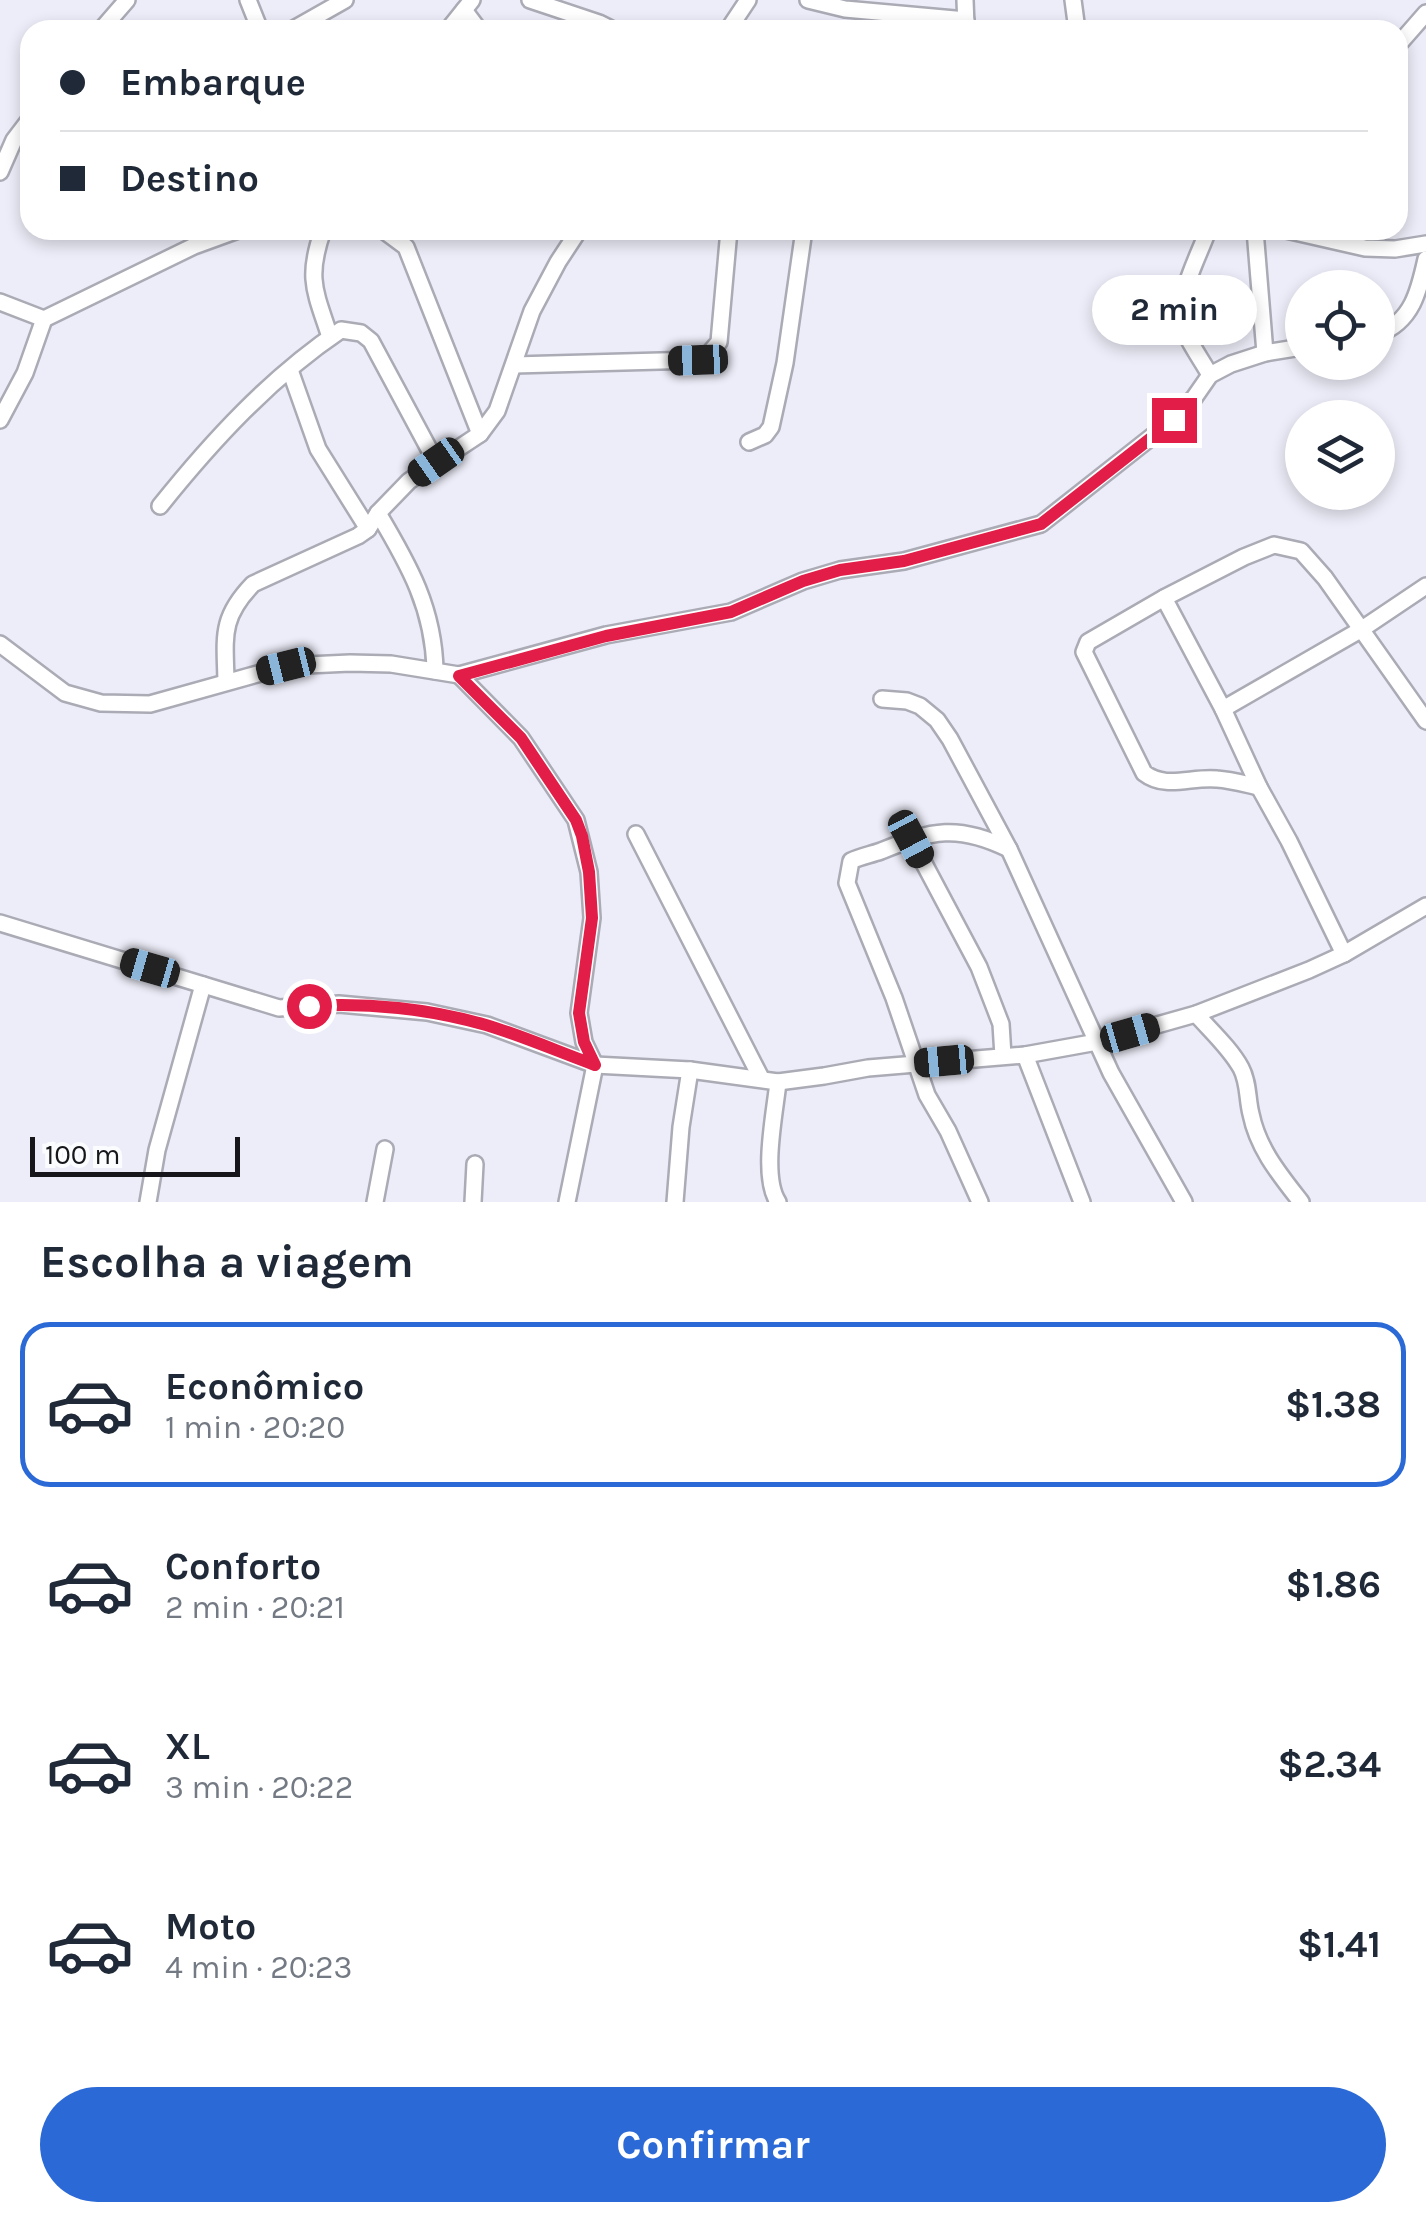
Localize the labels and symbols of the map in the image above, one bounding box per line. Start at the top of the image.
callout: 2 min [1092,275,1256,345]
car [667,344,729,376]
route end [1152,398,1197,443]
car [403,433,469,491]
car [253,644,319,688]
car [884,805,938,873]
car [117,945,183,991]
route start [287,984,332,1029]
car [1097,1010,1163,1056]
car [913,1043,975,1079]
scale bar [30,1132,240,1176]

